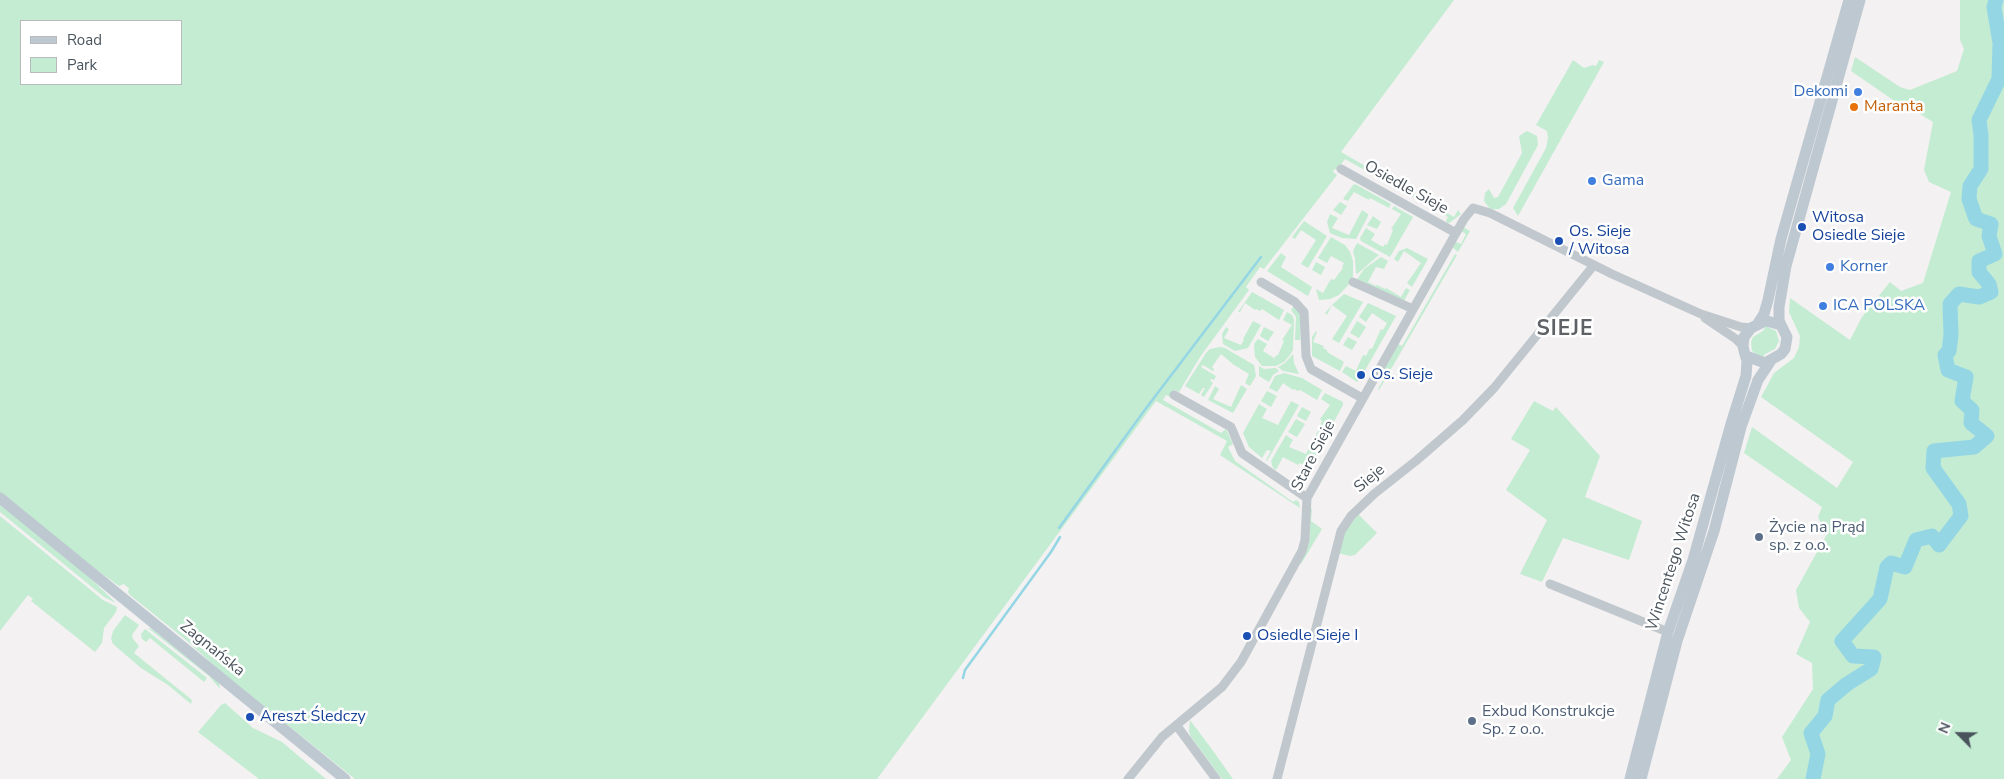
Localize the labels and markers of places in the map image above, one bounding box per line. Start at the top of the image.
place label: Dekomi [1794,82,1848,102]
marker: Dekomi [1852,86,1864,98]
place label: Maranta [1864,97,1923,117]
marker: Maranta [1848,101,1860,113]
place label: Gama [1602,171,1644,191]
marker: Gama [1586,175,1598,187]
place label: Witosa Osiedle Sieje [1812,208,1905,246]
marker: Witosa Osiedle Sieje [1796,221,1808,233]
place label: Os. Sieje / Witosa [1569,222,1631,260]
marker: Os. Sieje / Witosa [1553,235,1565,247]
place label: Korner [1840,257,1888,277]
marker: Korner [1824,261,1836,273]
place label: ICA POLSKA [1833,296,1925,316]
marker: ICA POLSKA [1817,300,1829,312]
place label: Os. Sieje [1371,365,1433,385]
marker: Os. Sieje [1355,369,1367,381]
place label: Życie na Prąd sp. z o.o. [1769,518,1865,556]
marker: Życie na Prąd sp. z o.o. [1753,531,1765,543]
place label: Osiedle Sieje I [1257,626,1358,646]
marker: Osiedle Sieje I [1241,630,1253,642]
place label: Exbud Konstrukcje Sp. z o.o. [1482,702,1615,740]
place label: Areszt Śledczy [260,707,366,727]
marker: Areszt Śledczy [244,711,256,723]
marker: Exbud Konstrukcje Sp. z o.o. [1466,715,1478,727]

